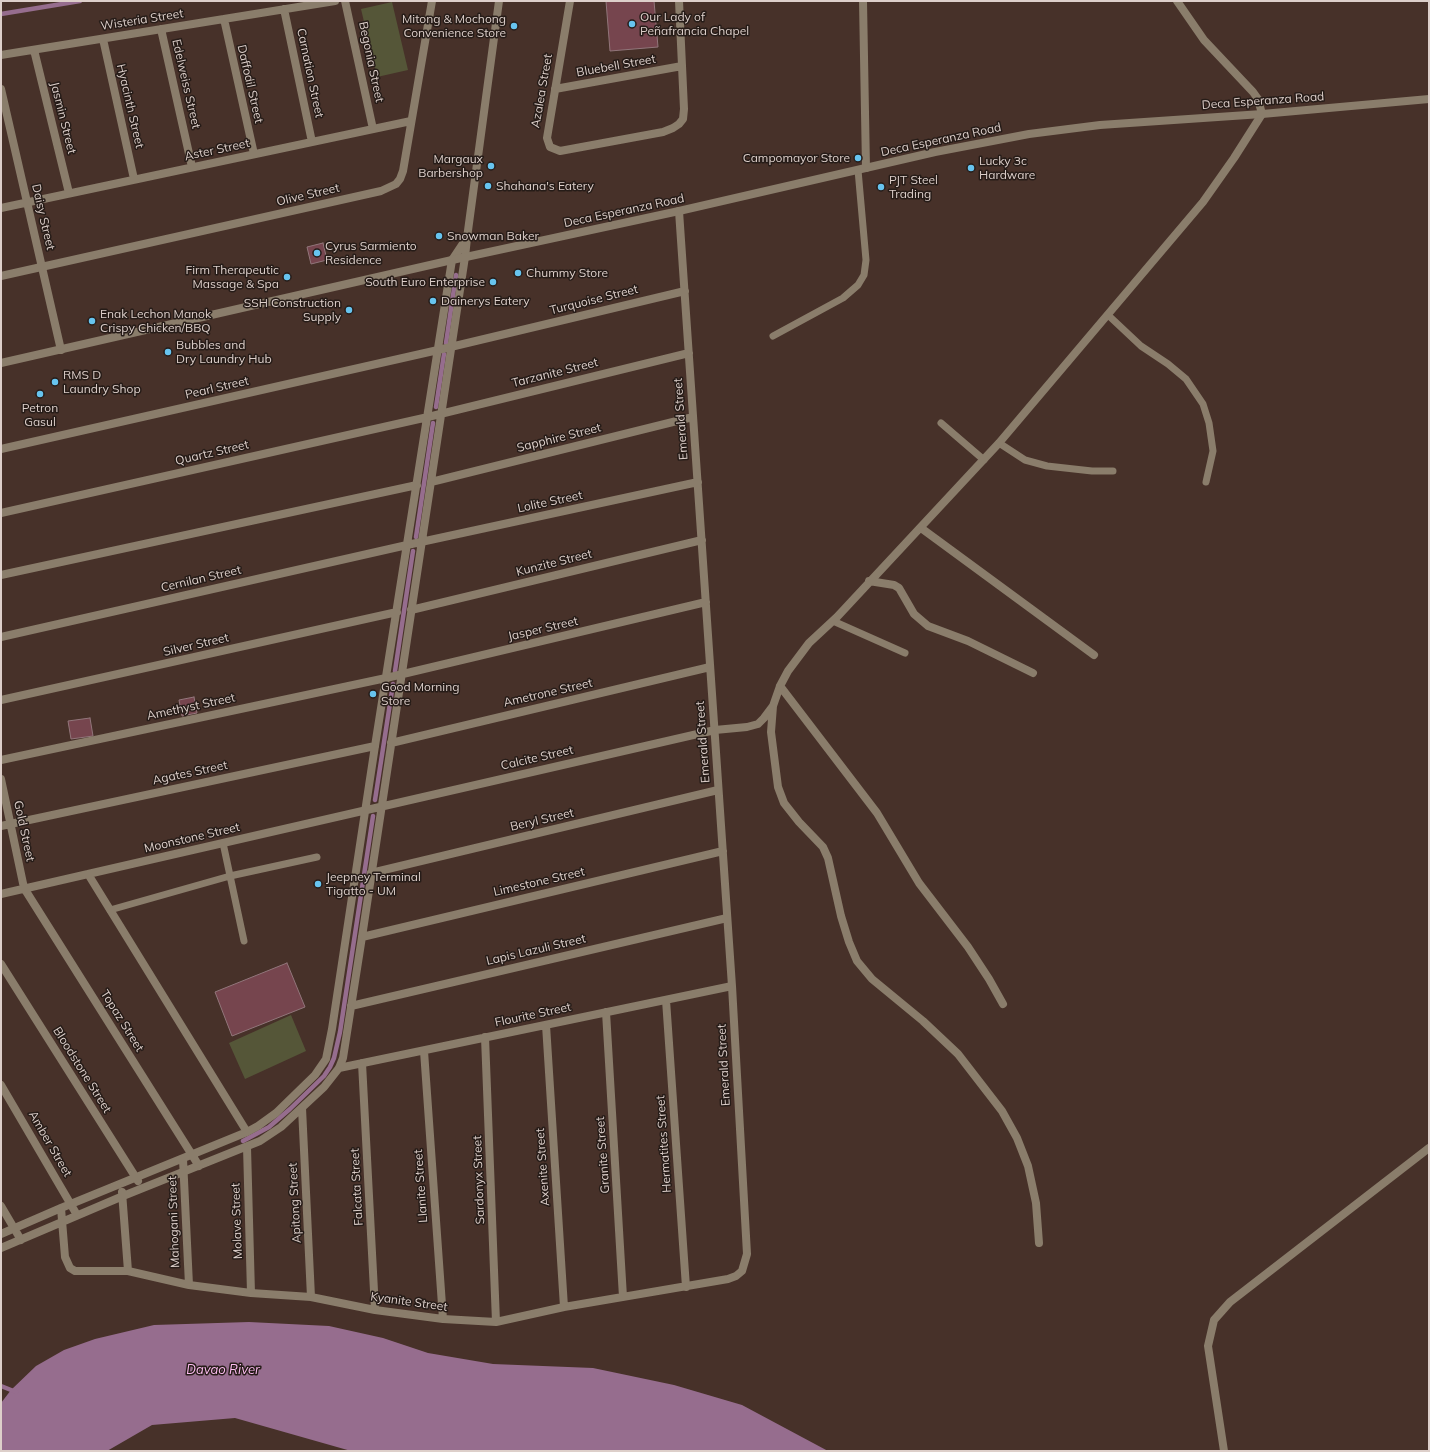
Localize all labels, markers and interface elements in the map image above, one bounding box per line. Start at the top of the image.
street label: Wisteria Street [100,6,184,34]
place label: Our Lady of Peñafrancia Chapel [640,10,749,38]
place label: Mitong & Mochong Convenience Store [402,12,506,40]
marker: Our Lady of Peñafrancia Chapel [627,19,637,29]
street label: Begonia Street [355,20,387,104]
marker: Mitong & Mochong Convenience Store [509,21,519,31]
street label: Carnation Street [293,27,327,119]
street label: Edelweiss Street [169,38,203,130]
street label: Daffodil Street [234,43,266,125]
street label: Bluebell Street [575,52,657,80]
street label: Azalea Street [528,53,556,129]
street label: Hyacinth Street [113,62,147,150]
street label: Jasmin Street [47,80,79,156]
street label: Deca Esperanza Road [1201,90,1325,112]
street label: Deca Esperanza Road [879,120,1003,160]
street label: Aster Street [183,136,251,164]
place label: Campomayor Store [743,151,850,165]
place label: Margaux Barbershop [418,152,483,180]
marker: Campomayor Store [853,153,863,163]
place label: Lucky 3c Hardware [979,154,1035,182]
marker: Margaux Barbershop [486,161,496,171]
marker: Lucky 3c Hardware [966,163,976,173]
place label: PJT Steel Trading [889,173,938,201]
place label: Shahana's Eatery [496,179,594,193]
street label: Olive Street [275,181,341,209]
marker: Shahana's Eatery [483,181,493,191]
street label: Daisy Street [28,182,58,252]
marker: PJT Steel Trading [876,182,886,192]
street label: Deca Esperanza Road [562,191,686,231]
place label: Snowman Baker [447,229,539,243]
marker: Snowman Baker [434,231,444,241]
place label: Cyrus Sarmiento Residence [325,239,417,267]
marker: Cyrus Sarmiento Residence [312,248,322,258]
place label: Firm Therapeutic Massage & Spa [185,263,279,291]
place label: Chummy Store [526,266,608,280]
marker: Chummy Store [513,268,523,278]
marker: Firm Therapeutic Massage & Spa [282,272,292,282]
place label: South Euro Enterprise [365,275,485,289]
marker: South Euro Enterprise [488,277,498,287]
street label: Turquoise Street [548,282,640,318]
place label: Dainerys Eatery [441,294,530,308]
place label: SSH Construction Supply [244,296,341,324]
marker: Dainerys Eatery [428,296,438,306]
marker: SSH Construction Supply [344,305,354,315]
place label: Enak Lechon Manok Crispy Chicken/BBQ [100,307,211,335]
marker: Enak Lechon Manok Crispy Chicken/BBQ [87,316,97,326]
place label: Bubbles and Dry Laundry Hub [176,338,272,366]
marker: Bubbles and Dry Laundry Hub [163,347,173,357]
street label: Tarzanite Street [510,355,600,391]
place label: RMS D Laundry Shop [63,368,141,396]
street label: Pearl Street [184,374,250,402]
marker: RMS D Laundry Shop [50,377,60,387]
street label: Emerald Street [671,378,691,460]
marker: Petron Gasul [35,389,45,399]
place label: Petron Gasul [22,401,58,429]
street label: Sapphire Street [515,421,603,455]
street label: Quartz Street [174,438,250,468]
street label: Lolite Street [516,488,584,516]
street label: Kunzite Street [515,547,593,579]
street label: Cernilan Street [159,563,243,595]
street label: Jasper Street [507,614,579,644]
street label: Silver Street [162,630,230,660]
street label: Ametrone Street [502,676,594,710]
place label: Good Morning Store [381,680,459,708]
marker: Good Morning Store [368,689,378,699]
street label: Amethyst Street [146,691,236,723]
street label: Emerald Street [693,701,713,783]
street label: Calcite Street [499,743,575,773]
street label: Agates Street [151,758,229,788]
street label: Gold Street [11,799,37,863]
street label: Beryl Street [509,806,575,834]
street label: Moonstone Street [143,820,241,856]
street label: Limestone Street [492,864,586,900]
place label: Jeepney Terminal Tigatto - UM [326,870,421,898]
marker: Jeepney Terminal Tigatto - UM [313,879,323,889]
street label: Lapis Lazuli Street [485,932,587,968]
street label: Topaz Street [97,987,147,1055]
street label: Flourite Street [494,1000,572,1030]
street label: Bloodstone Street [50,1024,114,1116]
street label: Emerald Street [715,1024,733,1106]
street label: Hermatites Street [653,1095,675,1193]
street label: Amber Street [25,1108,75,1180]
street label: Granite Street [593,1116,613,1194]
street label: Axenite Street [533,1127,553,1207]
street label: Sardonyx Street [470,1135,488,1225]
street label: Falcata Street [348,1148,366,1226]
street label: Llanite Street [411,1149,431,1223]
street label: Apitong Street [286,1162,304,1244]
street label: Mahogani Street [165,1176,183,1268]
street label: Molave Street [228,1183,246,1259]
street label: Kyanite Street [370,1289,448,1315]
water label: Davao River [186,1362,260,1378]

